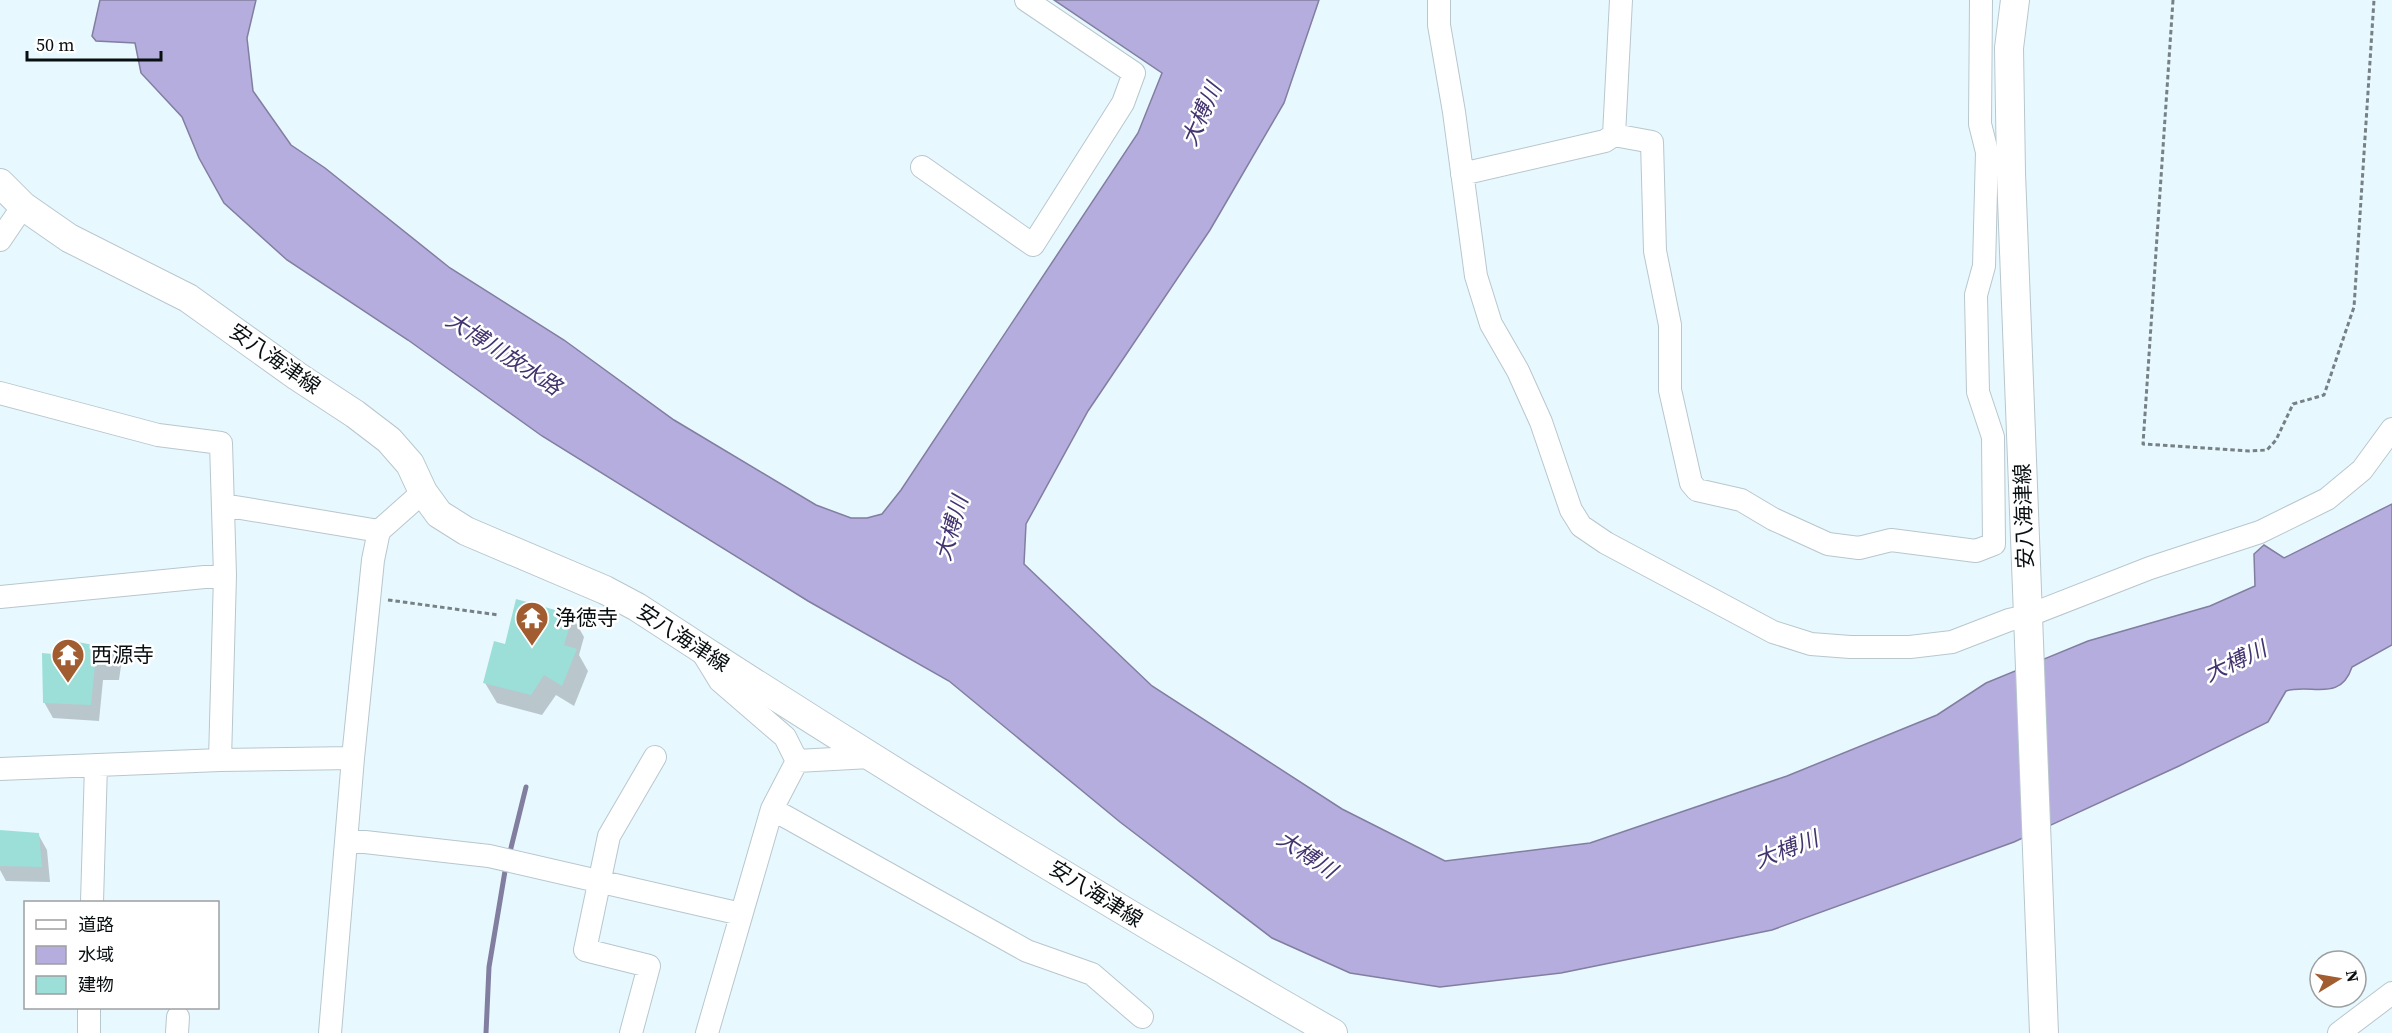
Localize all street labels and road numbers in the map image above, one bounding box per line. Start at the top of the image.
street label: 安八海津線 [224,317,327,401]
street label: 安八海津線 [2007,463,2040,569]
street label: 安八海津線 [631,597,735,678]
street label: 安八海津線 [1044,853,1148,934]

